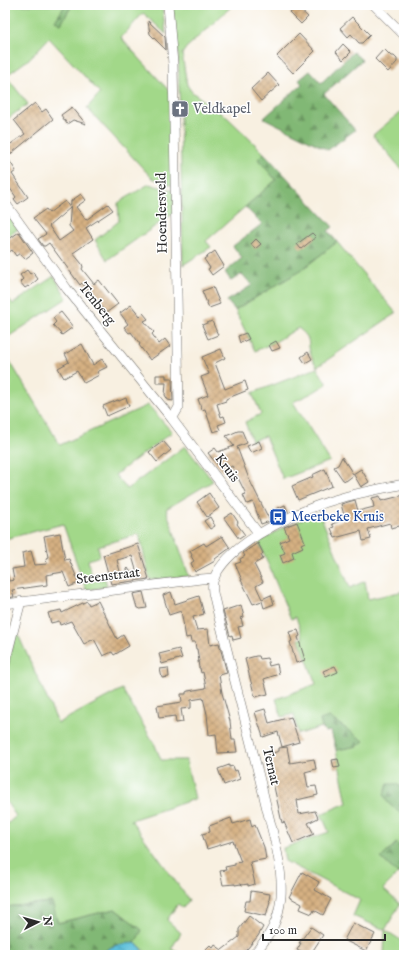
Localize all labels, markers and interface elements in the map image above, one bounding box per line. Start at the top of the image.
church icon: Veldkapel [170,99,190,119]
place label: Veldkapel [192,100,251,118]
street label: Hoendersveld [152,172,172,254]
street label: Tenberg [74,279,120,329]
street label: Kruis [210,450,244,486]
bus stop icon: Meerbeke Kruis [268,507,288,527]
place label: Meerbeke Kruis [291,508,384,526]
street label: Steenstraat [75,563,141,589]
street label: Ternat [258,745,284,787]
north arrow [18,902,58,942]
text: N [39,915,54,927]
scale bar [263,916,385,942]
text: 100 m [269,923,297,938]

